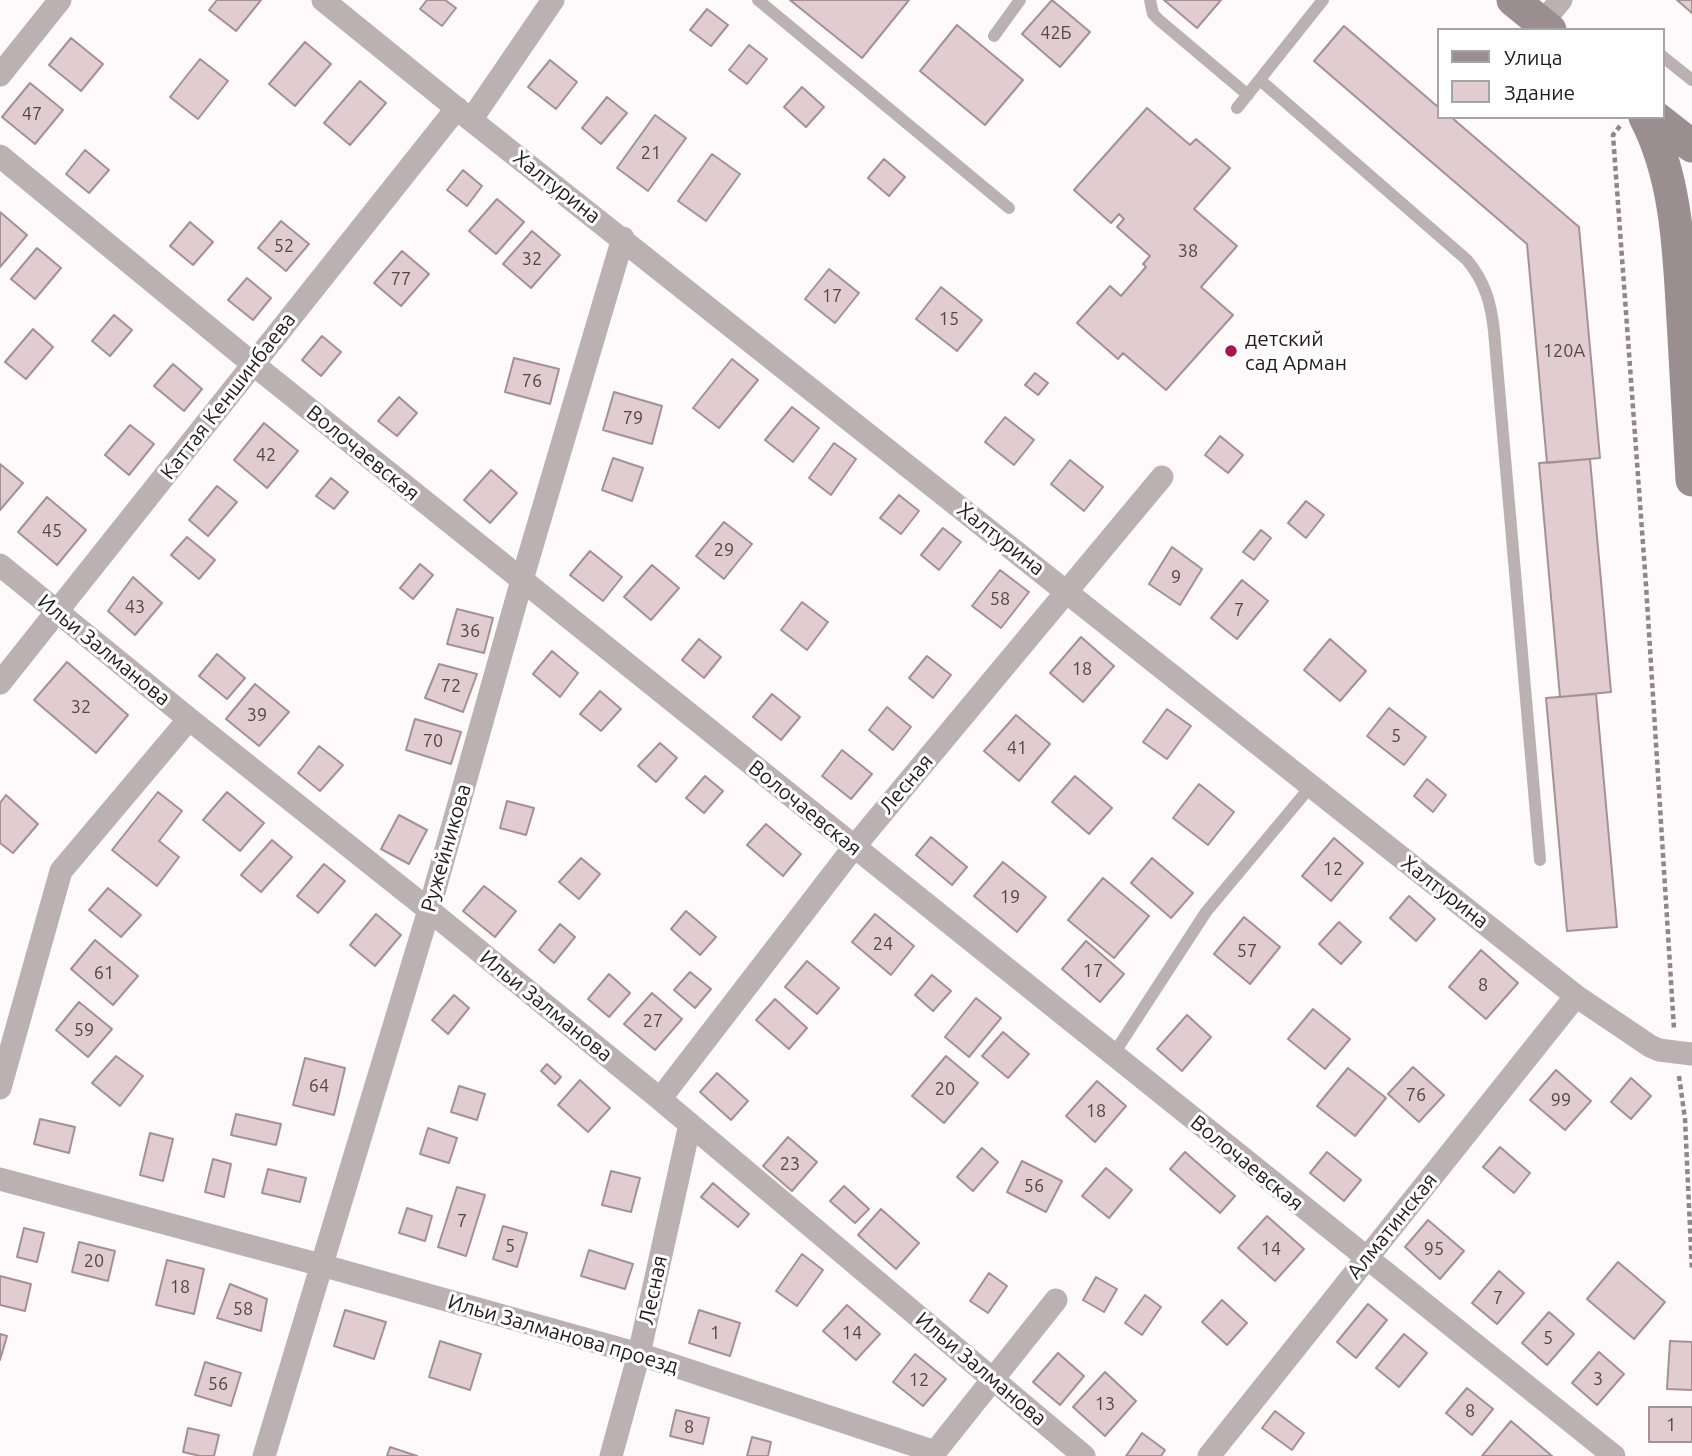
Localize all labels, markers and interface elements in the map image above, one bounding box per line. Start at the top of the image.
house number: 42Б [1040,22,1072,44]
legend [1436,28,1664,119]
text: Улица [1504,45,1562,69]
text: Здание [1504,80,1575,104]
house number: 47 [22,103,42,125]
house number: 21 [641,142,661,164]
street label: Халтурина [508,145,606,229]
house number: 52 [274,235,294,257]
house number: 38 [1178,240,1198,262]
house number: 32 [522,248,542,270]
house number: 77 [391,268,411,290]
house number: 17 [822,285,842,307]
street label: Каттая Кеншинбаева [155,308,301,484]
house number: 15 [939,308,959,330]
place label: детский сад Арман [1245,326,1347,376]
house number: 120А [1543,340,1585,362]
marker: детский сад Арман [1223,343,1239,359]
house number: 76 [522,370,542,392]
street label: Волочаевская [302,400,424,506]
house number: 79 [623,407,643,429]
house number: 42 [256,444,276,466]
street label: Халтурина [952,497,1050,581]
house number: 45 [42,520,62,542]
house number: 29 [714,539,734,561]
house number: 9 [1171,566,1181,588]
house number: 58 [990,588,1010,610]
street label: Ильи Залманова [33,589,175,711]
house number: 43 [125,596,145,618]
house number: 7 [1234,599,1244,621]
house number: 36 [460,620,480,642]
house number: 18 [1072,658,1092,680]
house number: 72 [441,675,461,697]
house number: 32 [71,696,91,718]
house number: 39 [247,704,267,726]
house number: 5 [1391,725,1401,747]
house number: 70 [423,730,443,752]
house number: 41 [1007,737,1027,759]
street label: Лесная [874,749,938,819]
street label: Волочаевская [744,755,866,861]
street label: Ружейникова [416,781,476,915]
street label: Халтурина [1396,850,1494,934]
house number: 12 [1323,858,1343,880]
house number: 19 [1000,886,1020,908]
house number: 24 [873,933,893,955]
house number: 57 [1237,940,1257,962]
street label: Ильи Залманова [475,945,617,1067]
house number: 17 [1083,960,1103,982]
house number: 61 [94,962,114,984]
house number: 8 [1478,974,1488,996]
house number: 27 [643,1010,663,1032]
house number: 59 [74,1019,94,1041]
house number: 64 [309,1075,329,1097]
house number: 20 [935,1078,955,1100]
house number: 76 [1406,1084,1426,1106]
house number: 99 [1551,1089,1571,1111]
house number: 18 [1086,1100,1106,1122]
street label: Волочаевская [1186,1110,1308,1216]
house number: 23 [780,1153,800,1175]
street label: Алматинская [1342,1168,1442,1284]
house number: 56 [1024,1175,1044,1197]
house number: 7 [457,1210,467,1232]
house number: 5 [505,1235,515,1257]
house number: 14 [1261,1238,1281,1260]
house number: 95 [1424,1238,1444,1260]
house number: 20 [84,1250,104,1272]
street label: Лесная [633,1253,673,1327]
house number: 18 [170,1276,190,1298]
house number: 7 [1493,1287,1503,1309]
street label: Ильи Залманова проезд [445,1289,681,1379]
house number: 58 [233,1298,253,1320]
street label: Ильи Залманова [910,1307,1052,1431]
house number: 1 [710,1322,720,1344]
house number: 14 [842,1322,862,1344]
house number: 5 [1543,1327,1553,1349]
house number: 3 [1593,1368,1603,1390]
house number: 12 [909,1369,929,1391]
house number: 56 [208,1373,228,1395]
house number: 13 [1095,1393,1115,1415]
house number: 8 [1465,1400,1475,1422]
house number: 1 [1666,1414,1676,1436]
house number: 8 [684,1416,694,1438]

